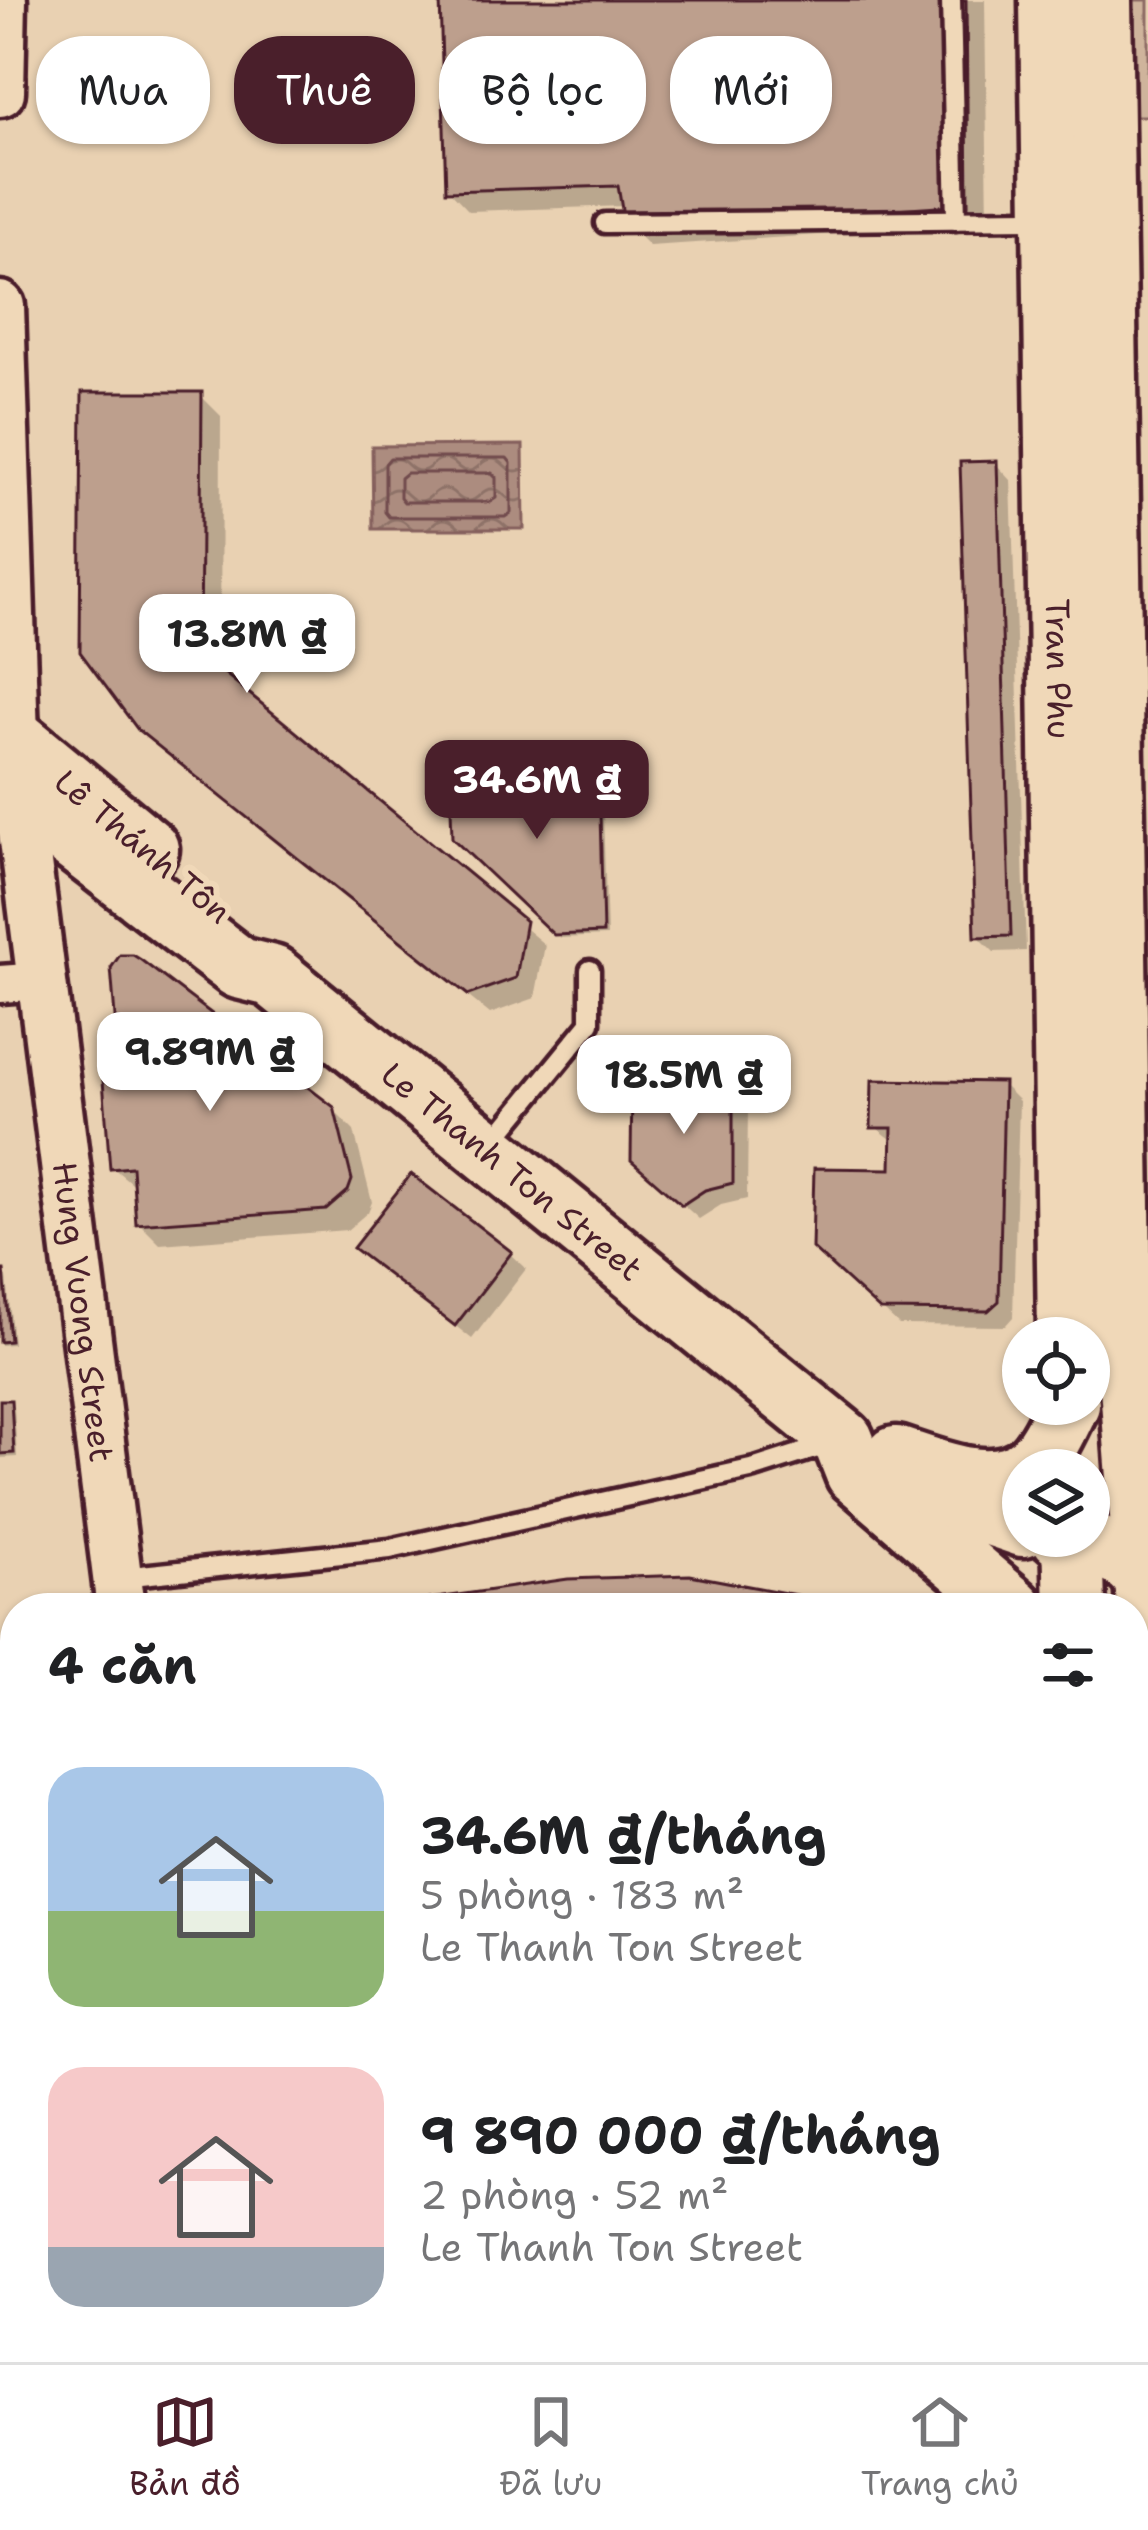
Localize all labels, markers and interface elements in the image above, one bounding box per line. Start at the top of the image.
chip: Mua [36,36,210,144]
chip: Thuê [234,36,415,144]
chip: Bộ lọc [439,36,646,144]
chip: Mới [670,36,832,144]
pin: 13.8M ₫ [136,594,358,696]
street label: Tran Phu [1035,598,1082,739]
text: 13.8M ₫ [166,607,328,659]
pin: 34.6M ₫ [426,740,648,842]
text: 34.6M ₫ [452,753,622,805]
street label: Lê Thánh Tôn [45,759,241,934]
pin: 9.89M ₫ [99,1012,321,1114]
text: 9.89M ₫ [124,1025,296,1077]
pin: 18.5M ₫ [573,1035,795,1137]
text: 18.5M ₫ [604,1048,764,1100]
street label: Le Thanh Ton Street [372,1052,652,1291]
street label: Hung Vuong Street [42,1159,124,1465]
map controls [1002,1317,1110,1557]
button: locate [1002,1317,1110,1425]
button: layers [1002,1449,1110,1557]
text: 4 căn [48,1631,197,1699]
icon: filters [1035,1632,1101,1698]
text: 34.6M ₫/tháng [420,1801,826,1869]
icon: home [144,1815,288,1959]
text: 5 phòng · 183 m² [420,1869,744,1921]
text: Le Thanh Ton Street [420,1921,803,1973]
text: 9 890 000 ₫/tháng [420,2101,940,2169]
icon: home [144,2115,288,2259]
text: 2 phòng · 52 m² [420,2169,729,2221]
text: Le Thanh Ton Street [420,2221,803,2273]
tab: Bản đồ [129,2389,241,2506]
tab: Đã lưu [499,2389,602,2506]
tab: Trang chủ [861,2389,1019,2506]

